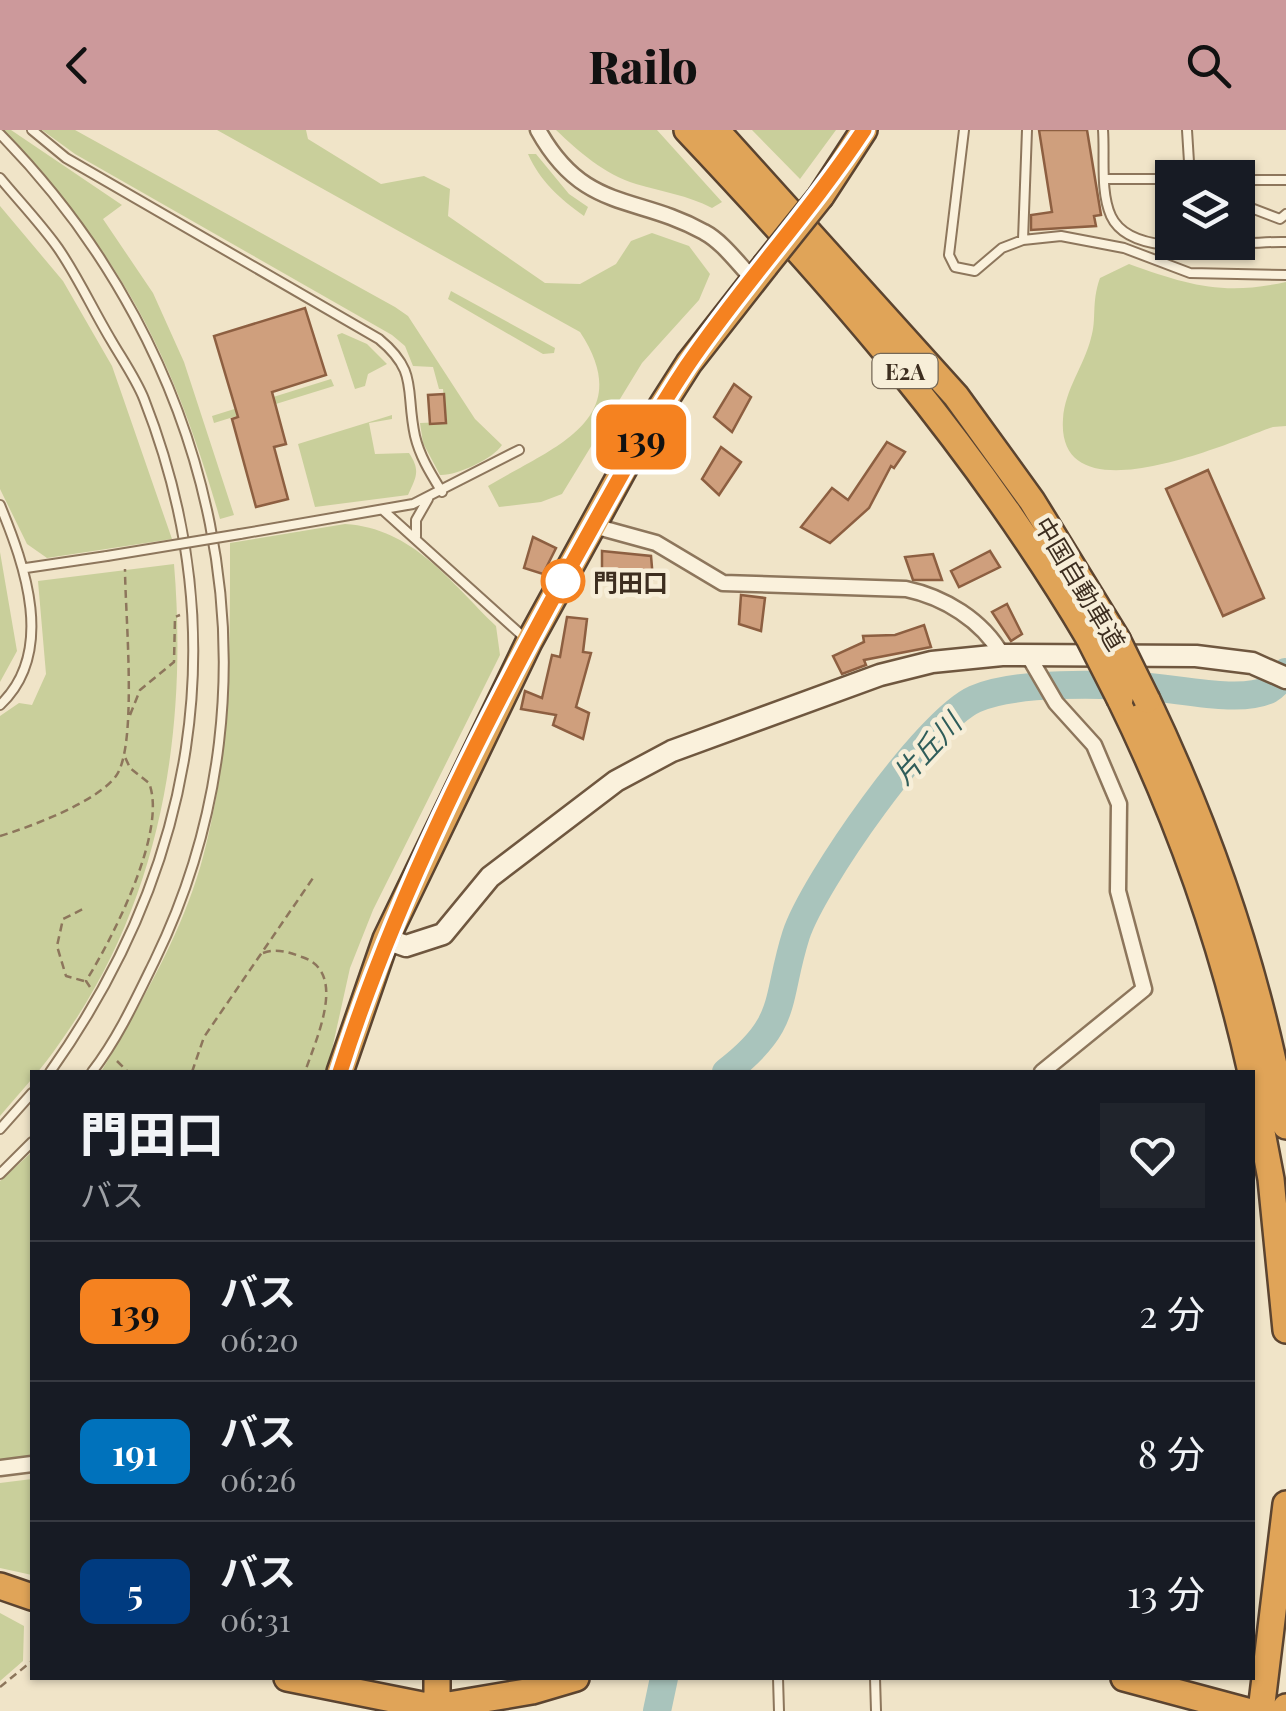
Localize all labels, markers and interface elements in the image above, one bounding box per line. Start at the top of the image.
text: Railo [588,35,698,95]
icon: back [50,38,105,93]
icon: search [1181,38,1236,93]
map controls [1155,160,1255,260]
button: layers [1155,160,1255,260]
road number: E2A [872,354,938,388]
line badge: 139 [584,404,698,470]
text: 139 [616,414,666,461]
street label: 中国自動車道 [1028,510,1134,656]
marker: 門田口 [542,560,584,602]
place label: 門田口 [593,565,668,598]
water label: 片丘川 [884,702,970,791]
text: 門田口 [80,1100,224,1164]
button: heart [1100,1103,1205,1208]
text: バス [80,1172,144,1215]
text: バス [220,1265,296,1316]
text: 2 分 [1139,1287,1205,1338]
text: 139 [110,1288,160,1335]
text: 06:20 [220,1317,299,1360]
text: バス [220,1405,296,1456]
text: 8 分 [1138,1427,1205,1478]
text: 191 [112,1428,158,1475]
text: 06:26 [220,1457,296,1500]
text: バス [220,1545,296,1596]
text: 13 分 [1127,1567,1205,1618]
text: 5 [127,1568,143,1615]
text: 06:31 [220,1597,291,1640]

